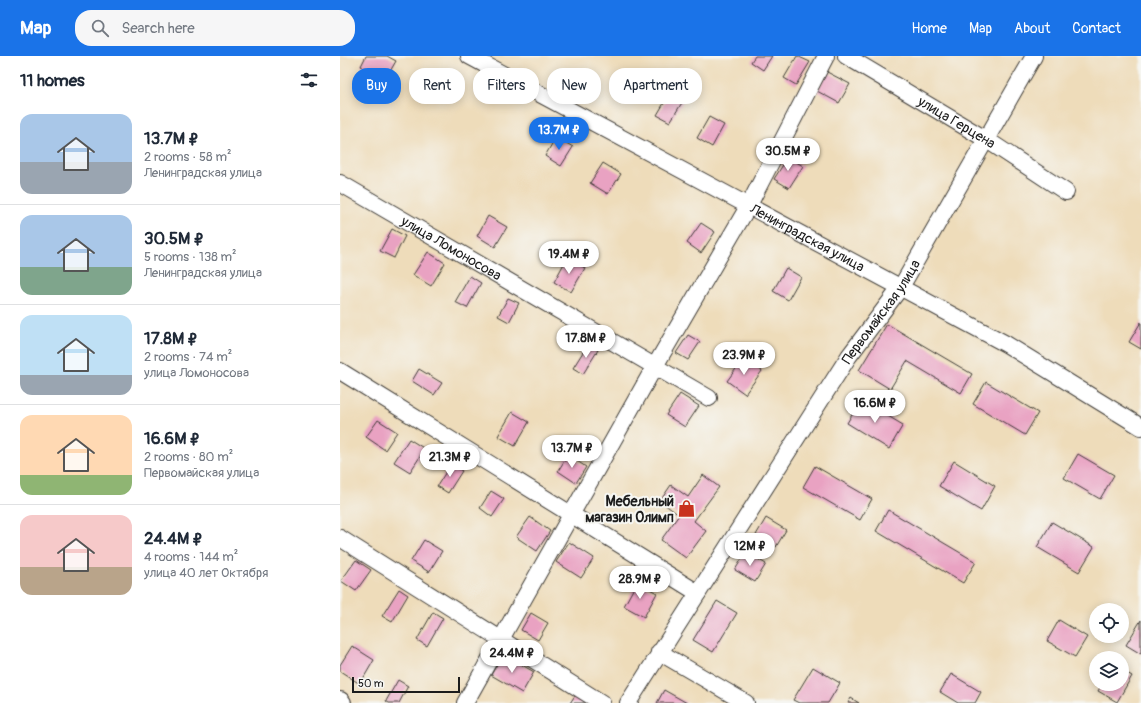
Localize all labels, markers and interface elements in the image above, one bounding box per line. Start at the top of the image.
search box [75,10,355,46]
text: Map [20,16,51,40]
icon: search [89,17,111,39]
text: Search here [121,19,195,38]
text: Home [912,20,947,37]
text: Map [969,20,992,37]
text: About [1014,20,1050,37]
text: Contact [1072,20,1121,37]
chip: Buy [352,68,401,104]
chip: Rent [409,68,465,104]
chip: Filters [473,68,539,104]
chip: New [547,68,601,104]
chip: Apartment [609,68,702,104]
icon: filters [298,69,320,91]
text: 11 homes [20,70,85,91]
street label: улица Герцена [914,92,999,152]
pin: 13.7M ₽ [522,117,596,151]
text: 13.7M ₽ [538,122,580,138]
text: 13.7M ₽ [144,128,199,149]
icon: home [52,130,100,178]
pin: 30.5M ₽ [751,138,825,172]
text: 30.5M ₽ [765,143,811,159]
text: 2 rooms · 58 m² [144,149,231,165]
text: Ленинградская улица [144,165,262,181]
street label: Ленинградская улица [746,199,867,275]
street label: улица Ломоносова [397,212,505,284]
text: 30.5M ₽ [144,228,204,249]
icon: home [52,231,100,279]
pin: 19.4M ₽ [532,241,606,275]
text: 19.4M ₽ [548,246,590,262]
text: 5 rooms · 138 m² [144,249,237,265]
street label: Первомайская улица [838,256,923,367]
text: Ленинградская улица [144,265,262,281]
pin: 17.8M ₽ [549,325,623,359]
text: 17.8M ₽ [144,328,198,349]
text: 17.8M ₽ [565,330,607,346]
icon: home [52,331,100,379]
pin: 23.9M ₽ [707,342,781,376]
text: 23.9M ₽ [722,347,766,363]
text: 2 rooms · 74 m² [144,349,232,365]
text: улица Ломоносова [144,365,249,381]
pin: 16.6M ₽ [838,390,912,424]
text: 16.6M ₽ [853,395,897,411]
text: 16.6M ₽ [144,428,200,449]
icon: home [52,431,100,479]
pin: 13.7M ₽ [535,435,609,469]
text: 13.7M ₽ [551,440,593,456]
pin: 21.3M ₽ [413,444,487,478]
text: 2 rooms · 80 m² [144,449,233,465]
text: 21.3M ₽ [429,449,471,465]
text: Первомайская улица [144,465,259,481]
place label: Мебельный магазин Олимп [585,493,674,526]
shop icon: Мебельный магазин Олимп [677,499,697,519]
text: 24.4M ₽ [144,528,203,549]
icon: home [52,531,100,579]
pin: 12M ₽ [722,533,778,567]
text: 12M ₽ [734,538,766,554]
text: 4 rooms · 144 m² [144,549,238,565]
text: улица 40 лет Октября [144,565,268,581]
pin: 28.9M ₽ [603,566,677,600]
text: 28.9M ₽ [618,571,662,587]
map controls [1089,603,1129,691]
button: locate [1089,603,1129,643]
pin: 24.4M ₽ [475,640,549,674]
text: 24.4M ₽ [489,645,535,661]
button: layers [1089,651,1129,691]
scale bar [352,675,460,694]
text: 50 m [358,677,384,690]

